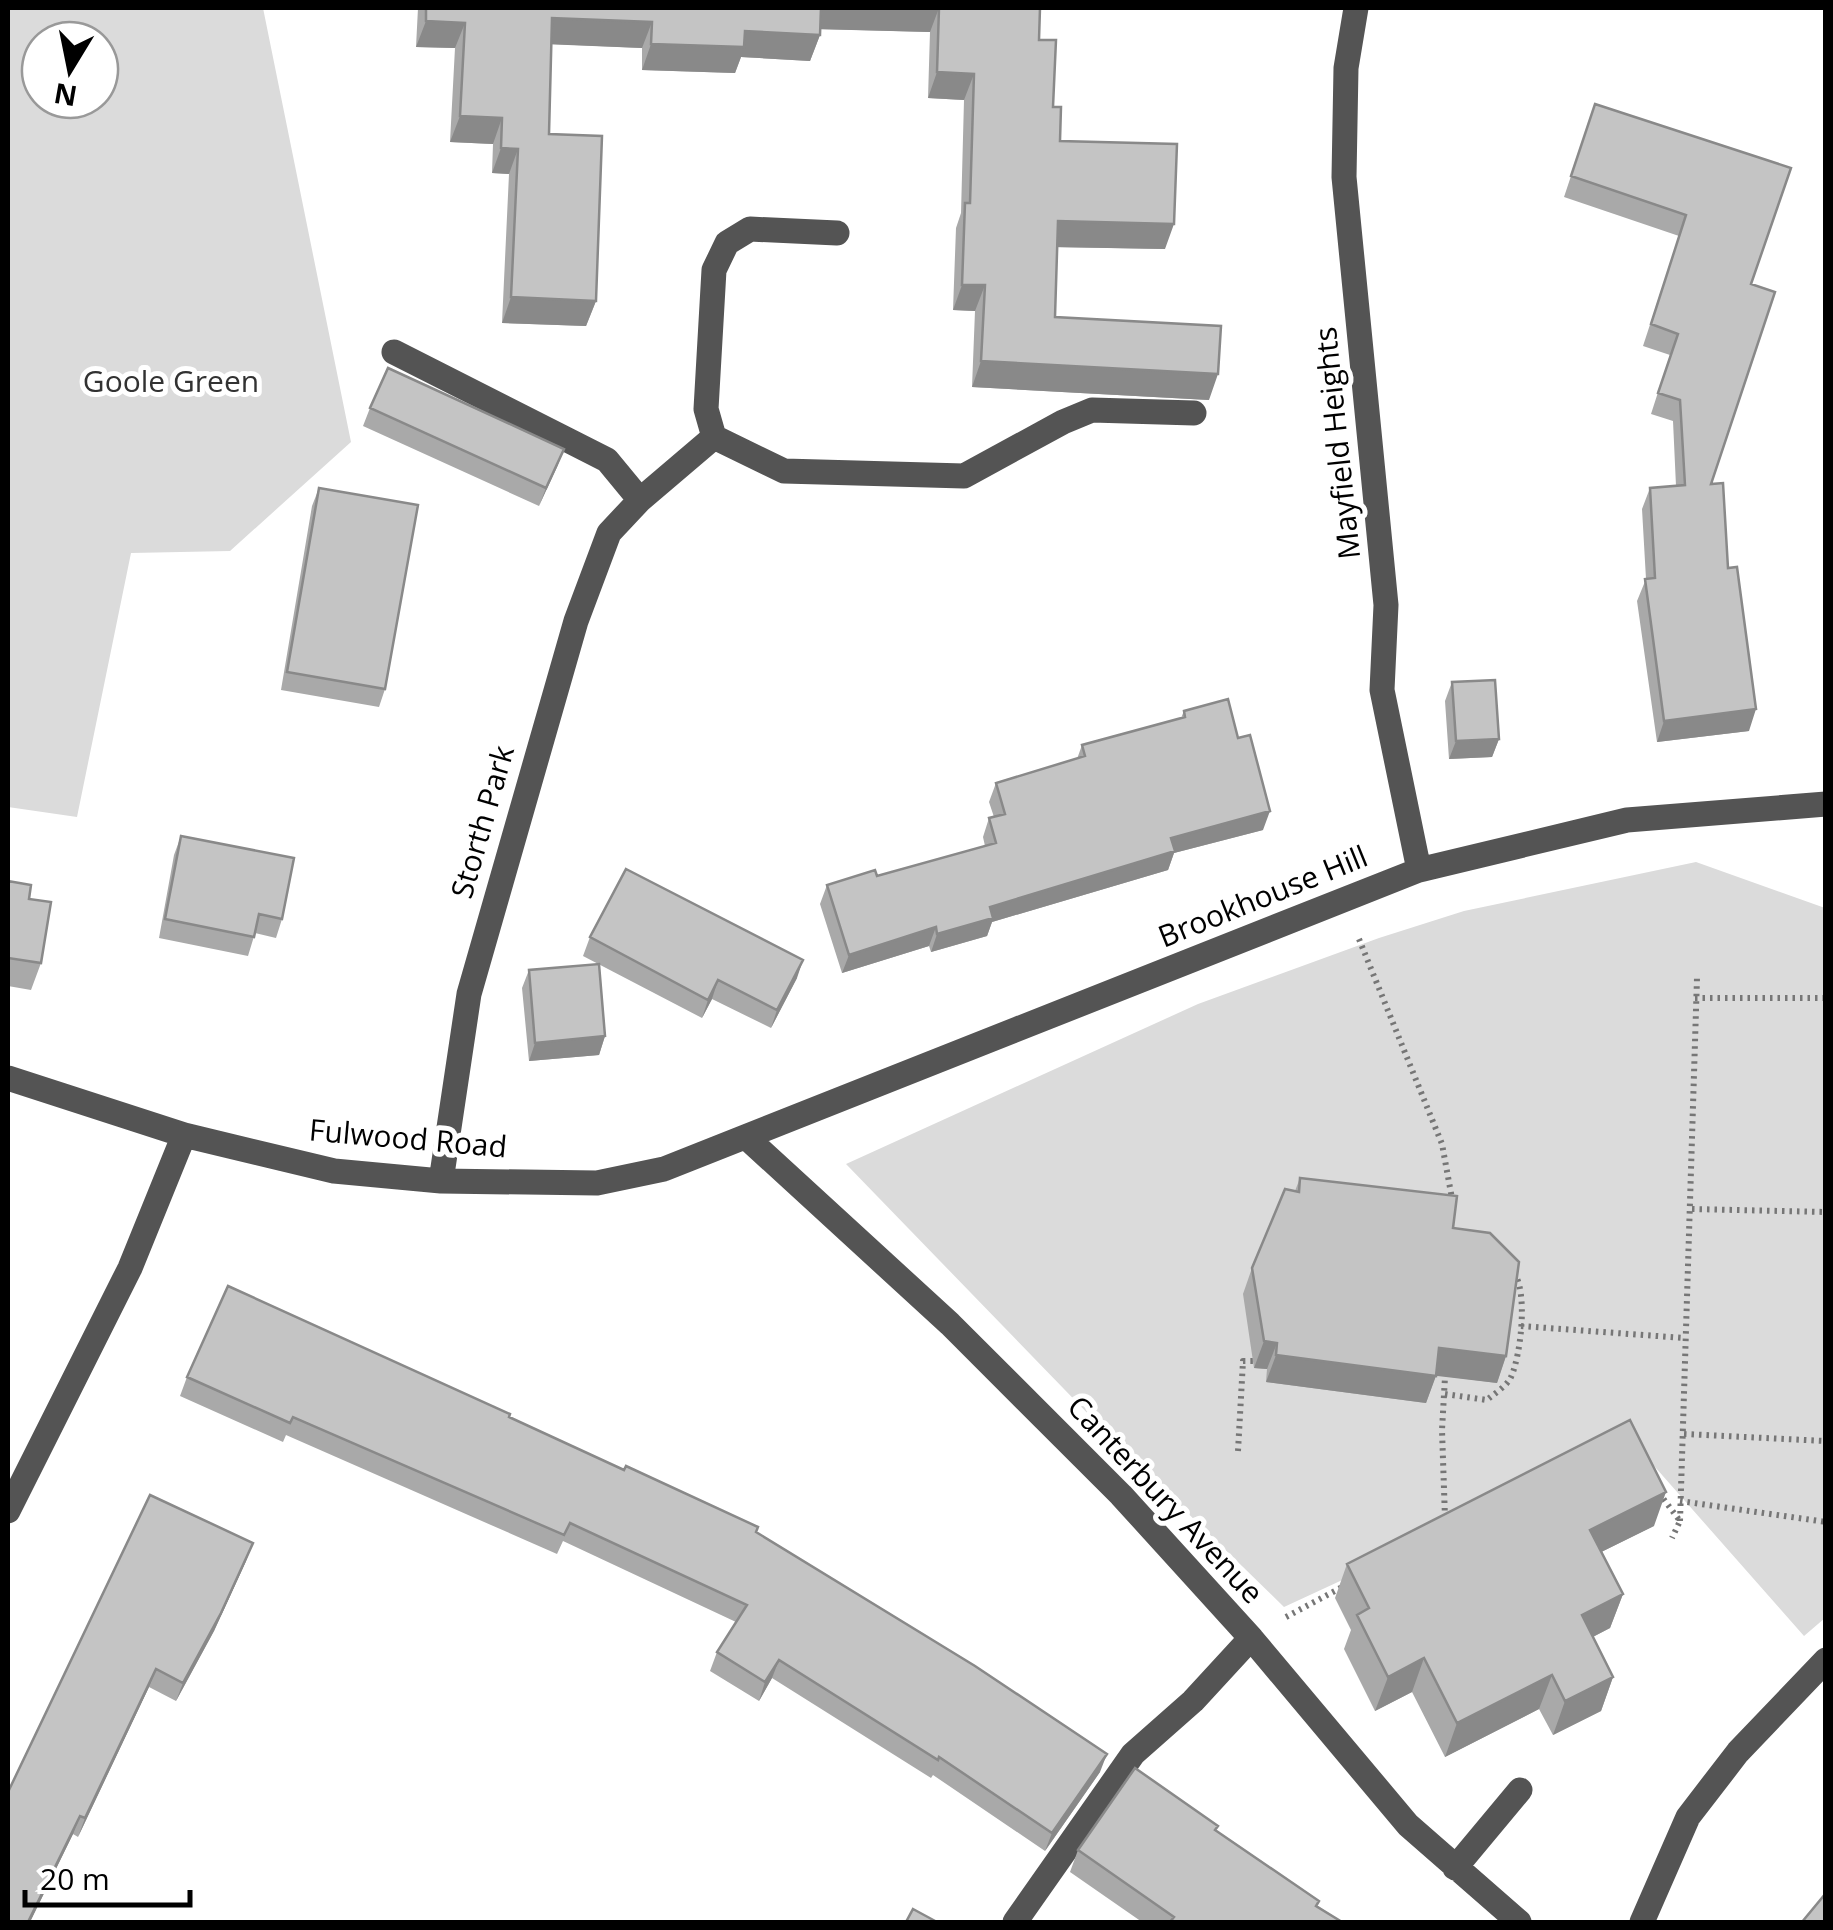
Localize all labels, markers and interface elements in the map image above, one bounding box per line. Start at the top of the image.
north arrow [20,20,120,120]
text: N [51,75,80,116]
street label: Mayfield Heights [1304,325,1369,561]
park label: Goole Green [83,360,259,401]
street label: Storth Park [440,740,523,903]
street label: Brookhouse Hill [1152,835,1373,956]
street label: Fulwood Road [307,1108,509,1167]
street label: Canterbury Avenue [1059,1386,1273,1612]
scale bar [25,1845,190,1907]
text: 20 m [40,1858,110,1899]

